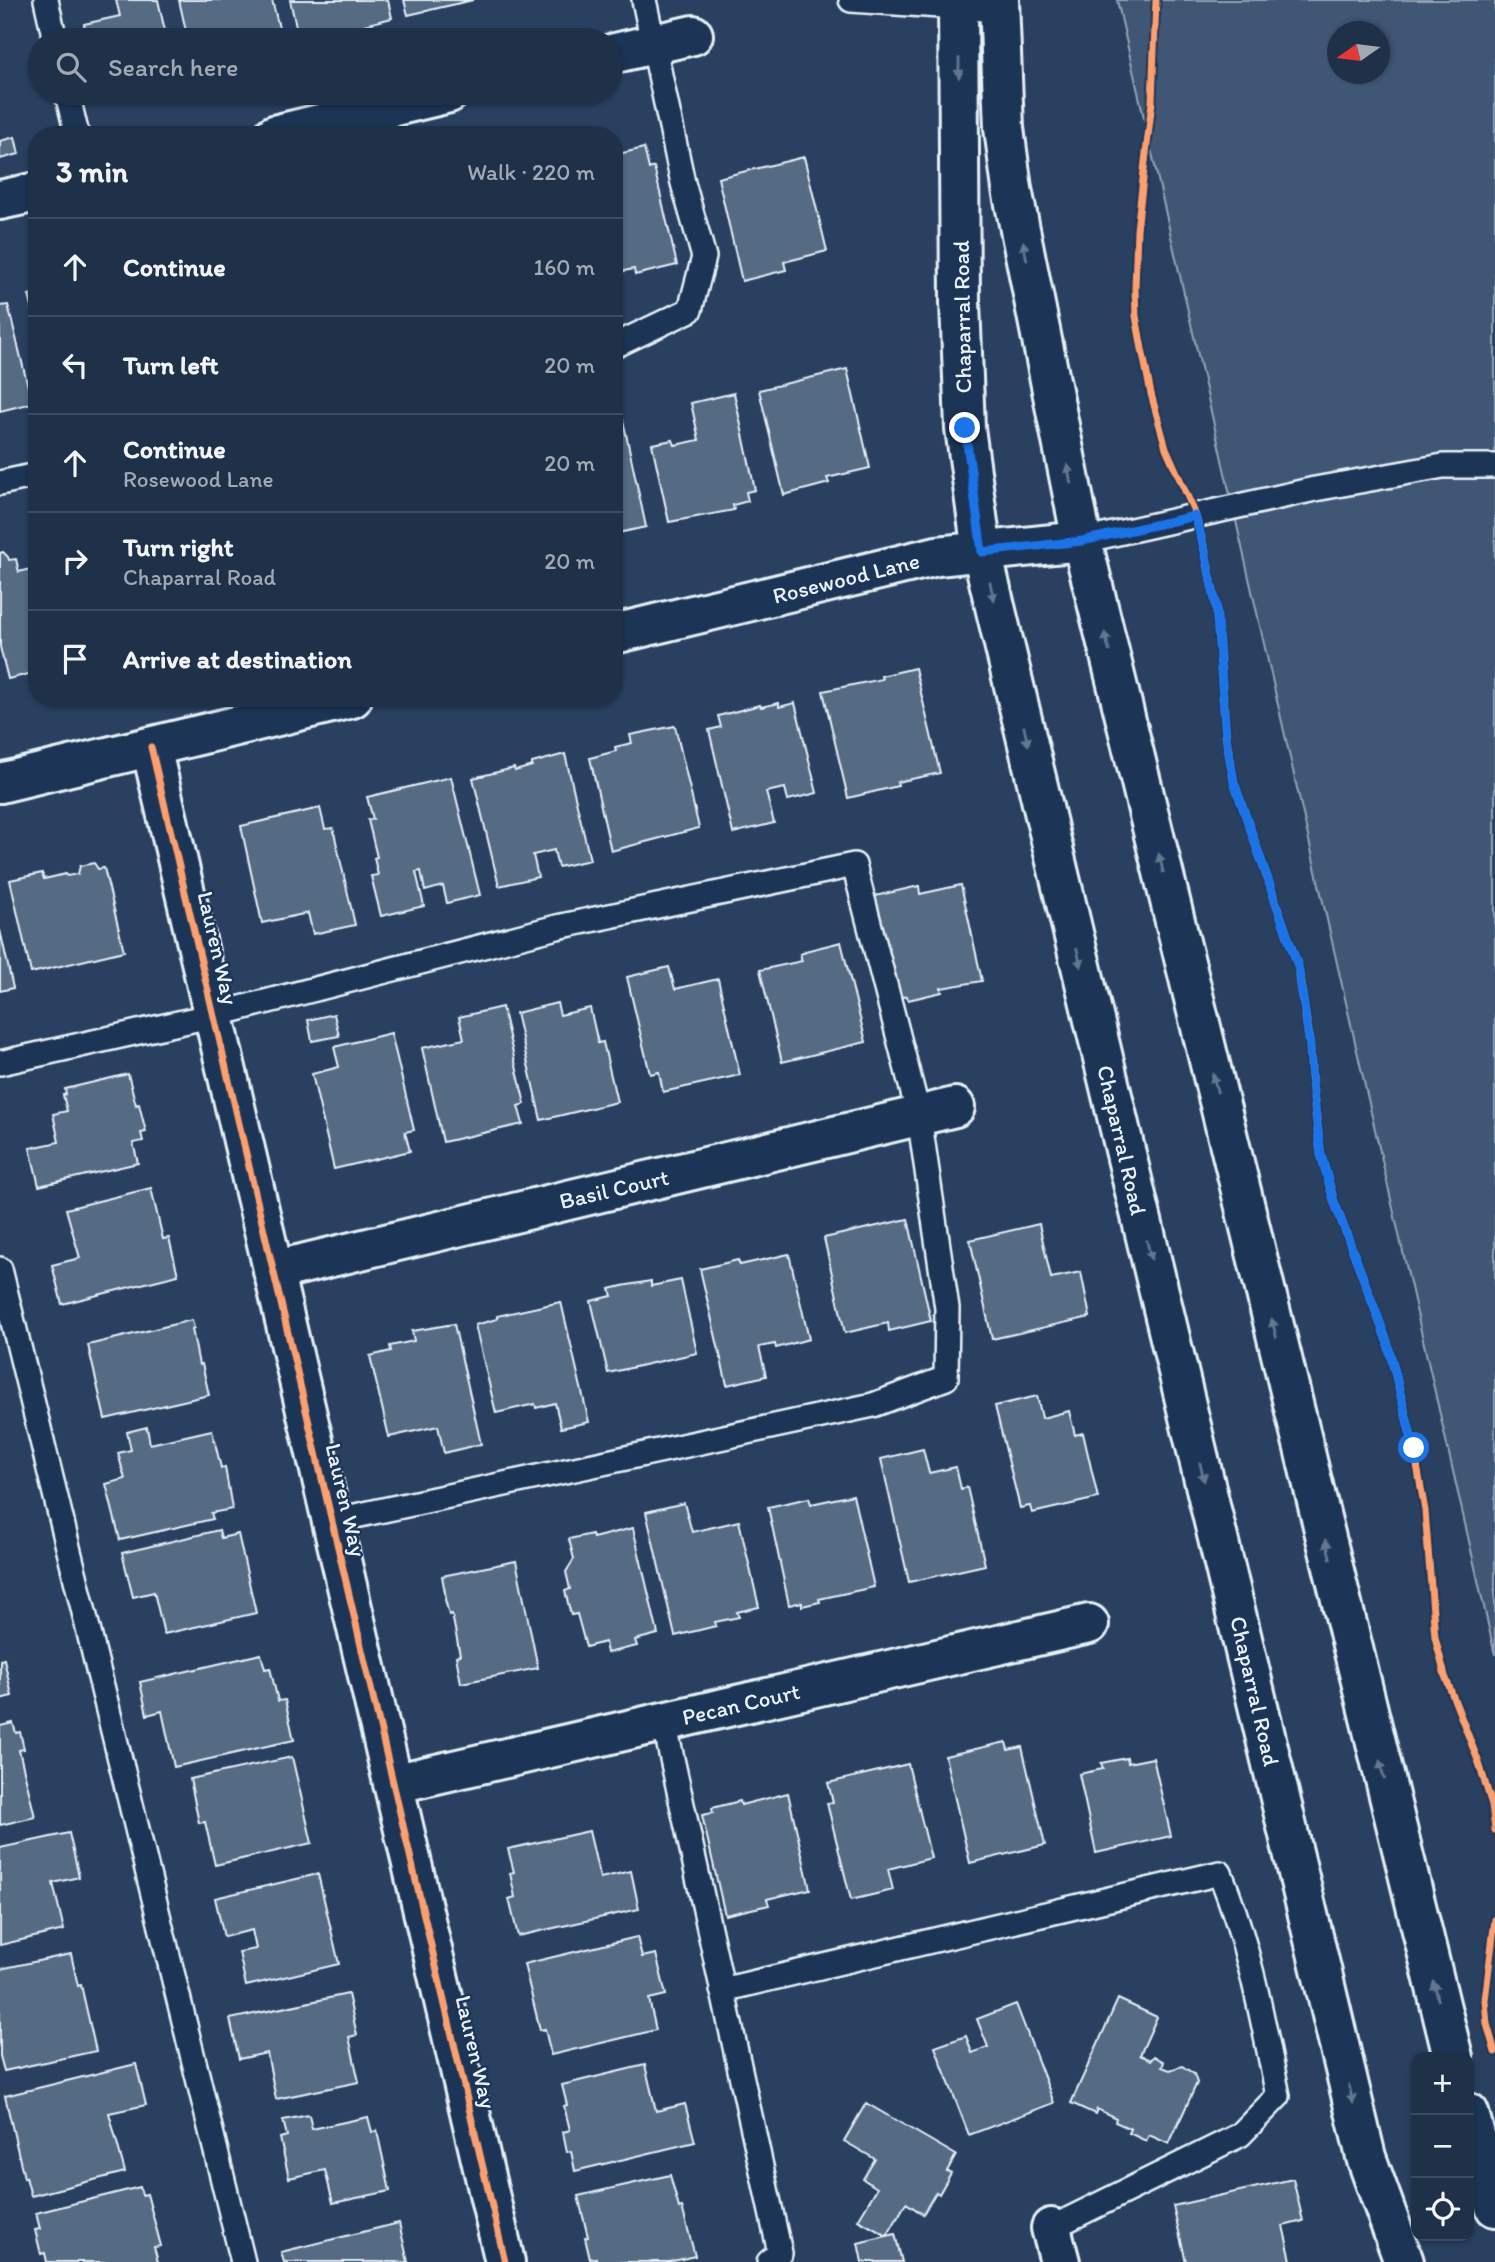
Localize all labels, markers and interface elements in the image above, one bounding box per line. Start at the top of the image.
north arrow [1327,21,1390,84]
search box [28,28,623,105]
icon: search [52,48,90,86]
text: Search here [108,51,238,83]
one-way arrow [953,57,965,79]
text: 3 min [56,153,128,190]
text: Walk · 220 m [467,158,595,186]
street label: Chaparral Road [947,240,977,394]
one-way arrow [1019,240,1030,262]
icon: ahead [56,248,94,286]
text: Continue [123,251,226,283]
text: 160 m [533,253,595,281]
icon: left [56,346,94,384]
text: Turn left [123,349,219,381]
text: 20 m [544,351,595,379]
route end [949,412,980,443]
text: Continue [123,433,226,465]
icon: ahead [56,444,94,482]
text: 20 m [544,449,595,477]
one-way arrow [1063,463,1074,485]
text: Rosewood Lane [123,465,274,493]
text: Turn right [123,531,234,563]
icon: right [56,542,94,580]
street label: Rosewood Lane [770,546,922,610]
text: 20 m [544,547,595,575]
text: Chaparral Road [123,563,276,591]
one-way arrow [986,581,997,603]
one-way arrow [1101,630,1112,652]
icon: arrive [56,640,94,678]
text: Arrive at destination [123,643,352,675]
one-way arrow [1021,726,1032,748]
one-way arrow [1155,851,1166,873]
street label: Lauren Way [191,889,245,1008]
one-way arrow [1074,947,1085,969]
street label: Chaparral Road [1091,1062,1153,1218]
one-way arrow [1209,1072,1220,1094]
street label: Basil Court [556,1163,672,1215]
one-way arrow [1144,1239,1155,1261]
one-way arrow [1268,1317,1279,1339]
route start [1398,1432,1429,1463]
street label: Lauren Way [319,1441,373,1560]
one-way arrow [1197,1461,1208,1483]
one-way arrow [1322,1538,1333,1560]
street label: Chaparral Road [1224,1613,1286,1769]
street label: Pecan Court [679,1677,803,1731]
one-way arrow [1376,1759,1387,1781]
one-way arrow [1430,1980,1441,2002]
street label: Lauren Way [449,1993,503,2112]
map controls [1411,2052,1474,2241]
button: + [1411,2052,1474,2115]
one-way arrow [1346,2083,1357,2105]
button: − [1411,2115,1474,2178]
button: locate [1411,2178,1474,2241]

